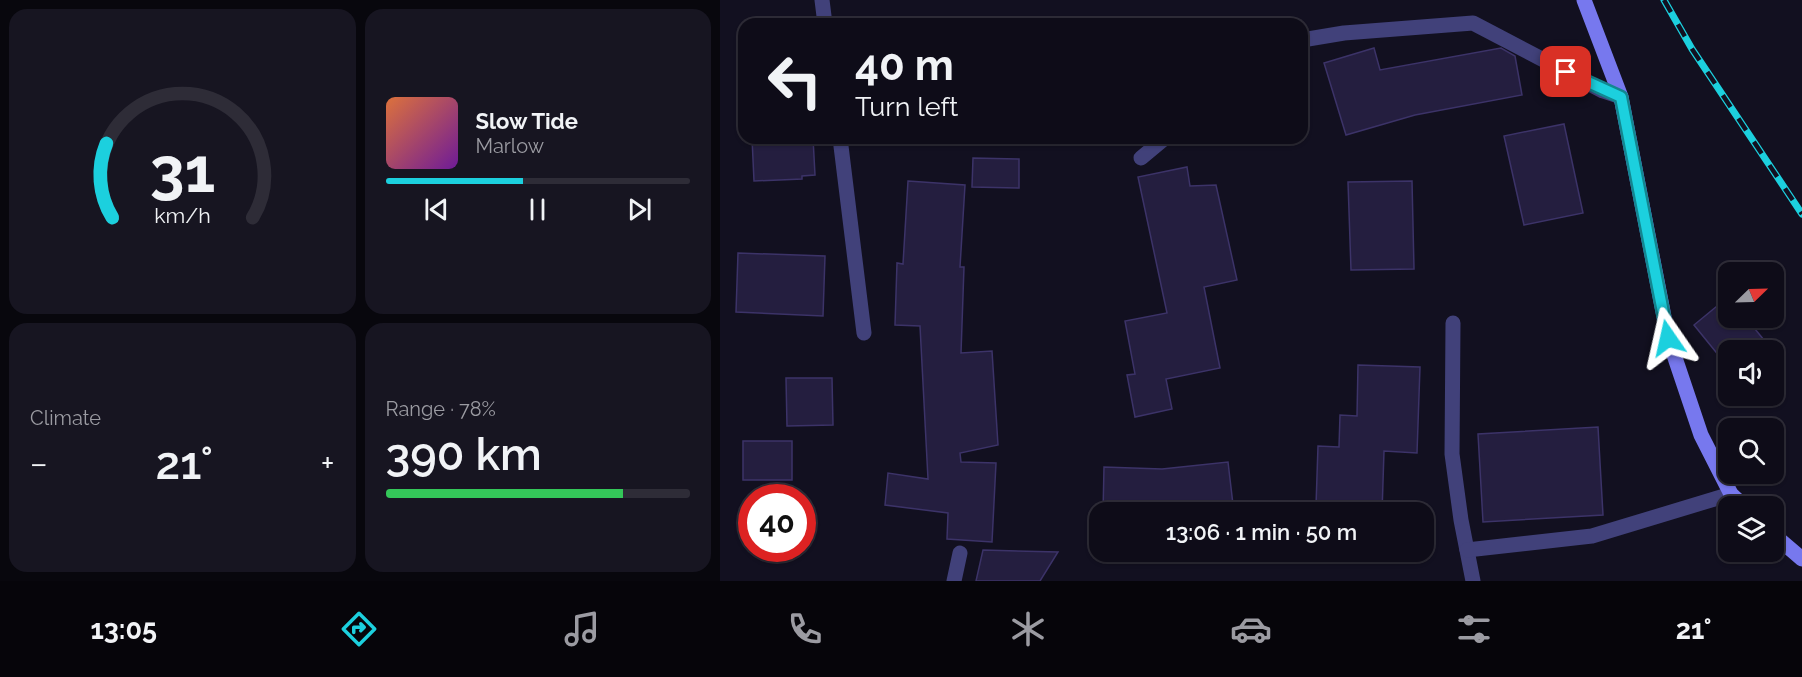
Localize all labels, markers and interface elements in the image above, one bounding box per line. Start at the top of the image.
text: 40 m [855,41,954,90]
icon: left [756,42,834,120]
pin [1540,46,1591,97]
icon: arrive [1549,55,1582,88]
text: Turn left [855,91,958,122]
text: Slow Tide [476,108,578,134]
text: 31 [149,134,215,208]
text: Marlow [476,134,544,158]
icon: previous [420,193,453,226]
icon: pause [521,193,554,226]
icon: next [623,193,656,226]
text: km/h [154,204,211,229]
north arrow [1718,262,1784,328]
map controls [1718,262,1784,562]
position arrow [1636,306,1700,370]
button: sound [1718,340,1784,406]
text: Range · 78% [386,397,496,421]
text: Climate [30,406,101,430]
button: search [1718,418,1784,484]
text: 390 km [386,428,542,481]
text: 21° [156,437,213,490]
text: − [30,444,48,483]
text: + [321,444,335,483]
speed limit sign: 40 [738,484,816,562]
button: layers [1718,496,1784,562]
text: 13:06 · 1 min · 50 m [1166,519,1357,545]
icon: directions [338,608,380,650]
icon: music [561,608,603,650]
icon: phone [784,608,826,650]
icon: climate [1007,608,1049,650]
icon: car [1230,608,1272,650]
icon: filters [1453,608,1495,650]
text: 13:05 [90,614,157,645]
text: 21° [1676,614,1711,645]

